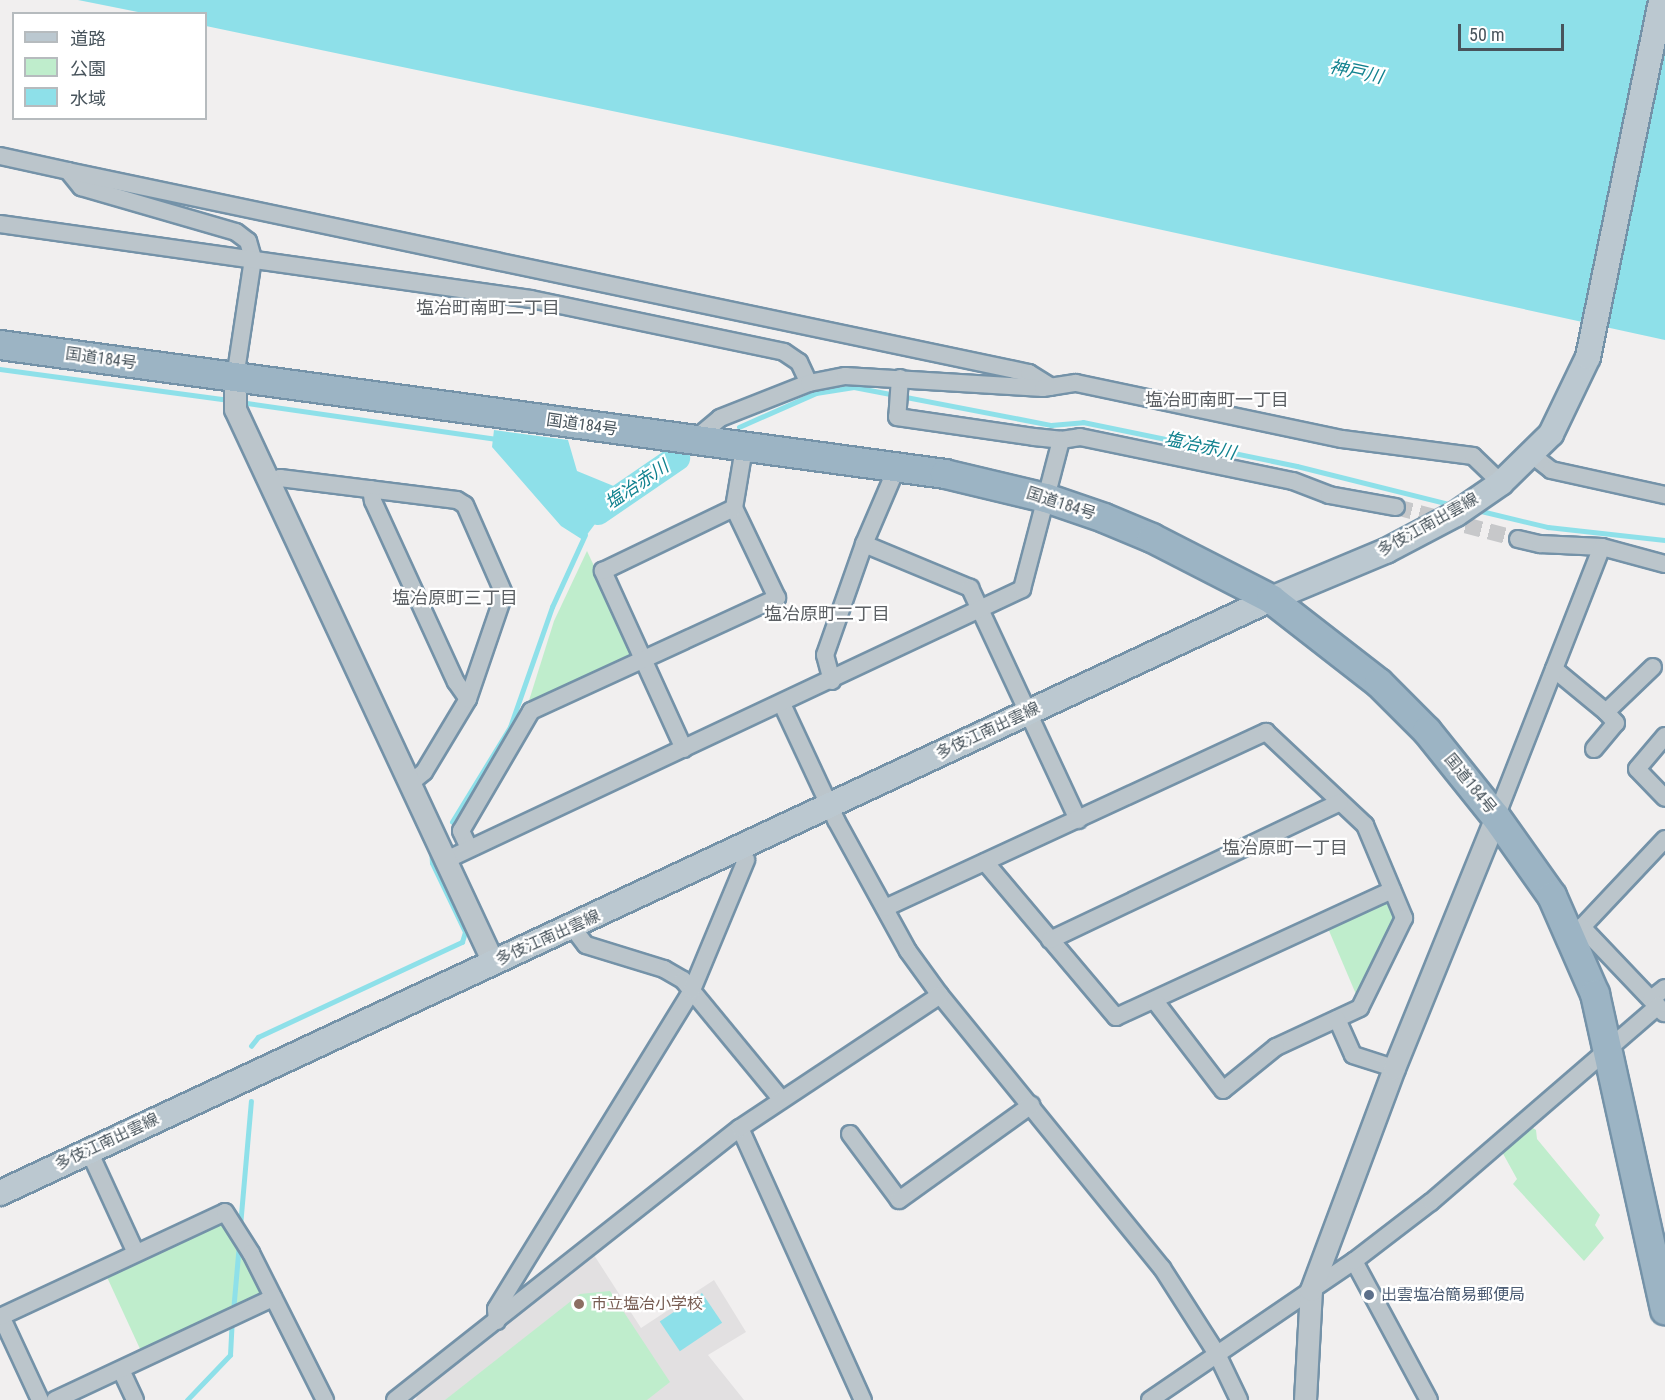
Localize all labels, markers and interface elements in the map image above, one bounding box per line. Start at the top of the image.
legend [12,12,207,120]
scale bar [1461,12,1568,50]
text: 50 m [1469,24,1504,45]
text: 道路 [70,28,106,49]
water label: 神戸川 [1327,56,1385,88]
text: 公園 [70,58,106,79]
text: 水域 [70,88,106,109]
district label: 塩冶町南町二丁目 [416,297,560,319]
street label: 国道184号 [64,345,138,373]
district label: 塩冶町南町一丁目 [1145,389,1289,411]
street label: 国道184号 [545,411,619,439]
water label: 塩冶赤川 [1163,428,1237,464]
water label: 塩冶赤川 [601,456,673,514]
street label: 国道184号 [1024,484,1098,524]
street label: 多伎江南出雲線 [1374,489,1482,561]
district label: 塩冶原町三丁目 [392,587,518,609]
district label: 塩冶原町二丁目 [764,603,890,625]
street label: 多伎江南出雲線 [933,699,1043,763]
street label: 国道184号 [1440,750,1500,818]
district label: 塩冶原町一丁目 [1222,837,1348,859]
street label: 多伎江南出雲線 [493,906,603,970]
street label: 多伎江南出雲線 [52,1110,162,1174]
place label: 出雲塩冶簡易郵便局 [1381,1285,1525,1305]
marker: 出雲塩冶簡易郵便局 [1362,1288,1376,1302]
place label: 市立塩冶小学校 [591,1294,703,1314]
marker: 市立塩冶小学校 [572,1297,586,1311]

